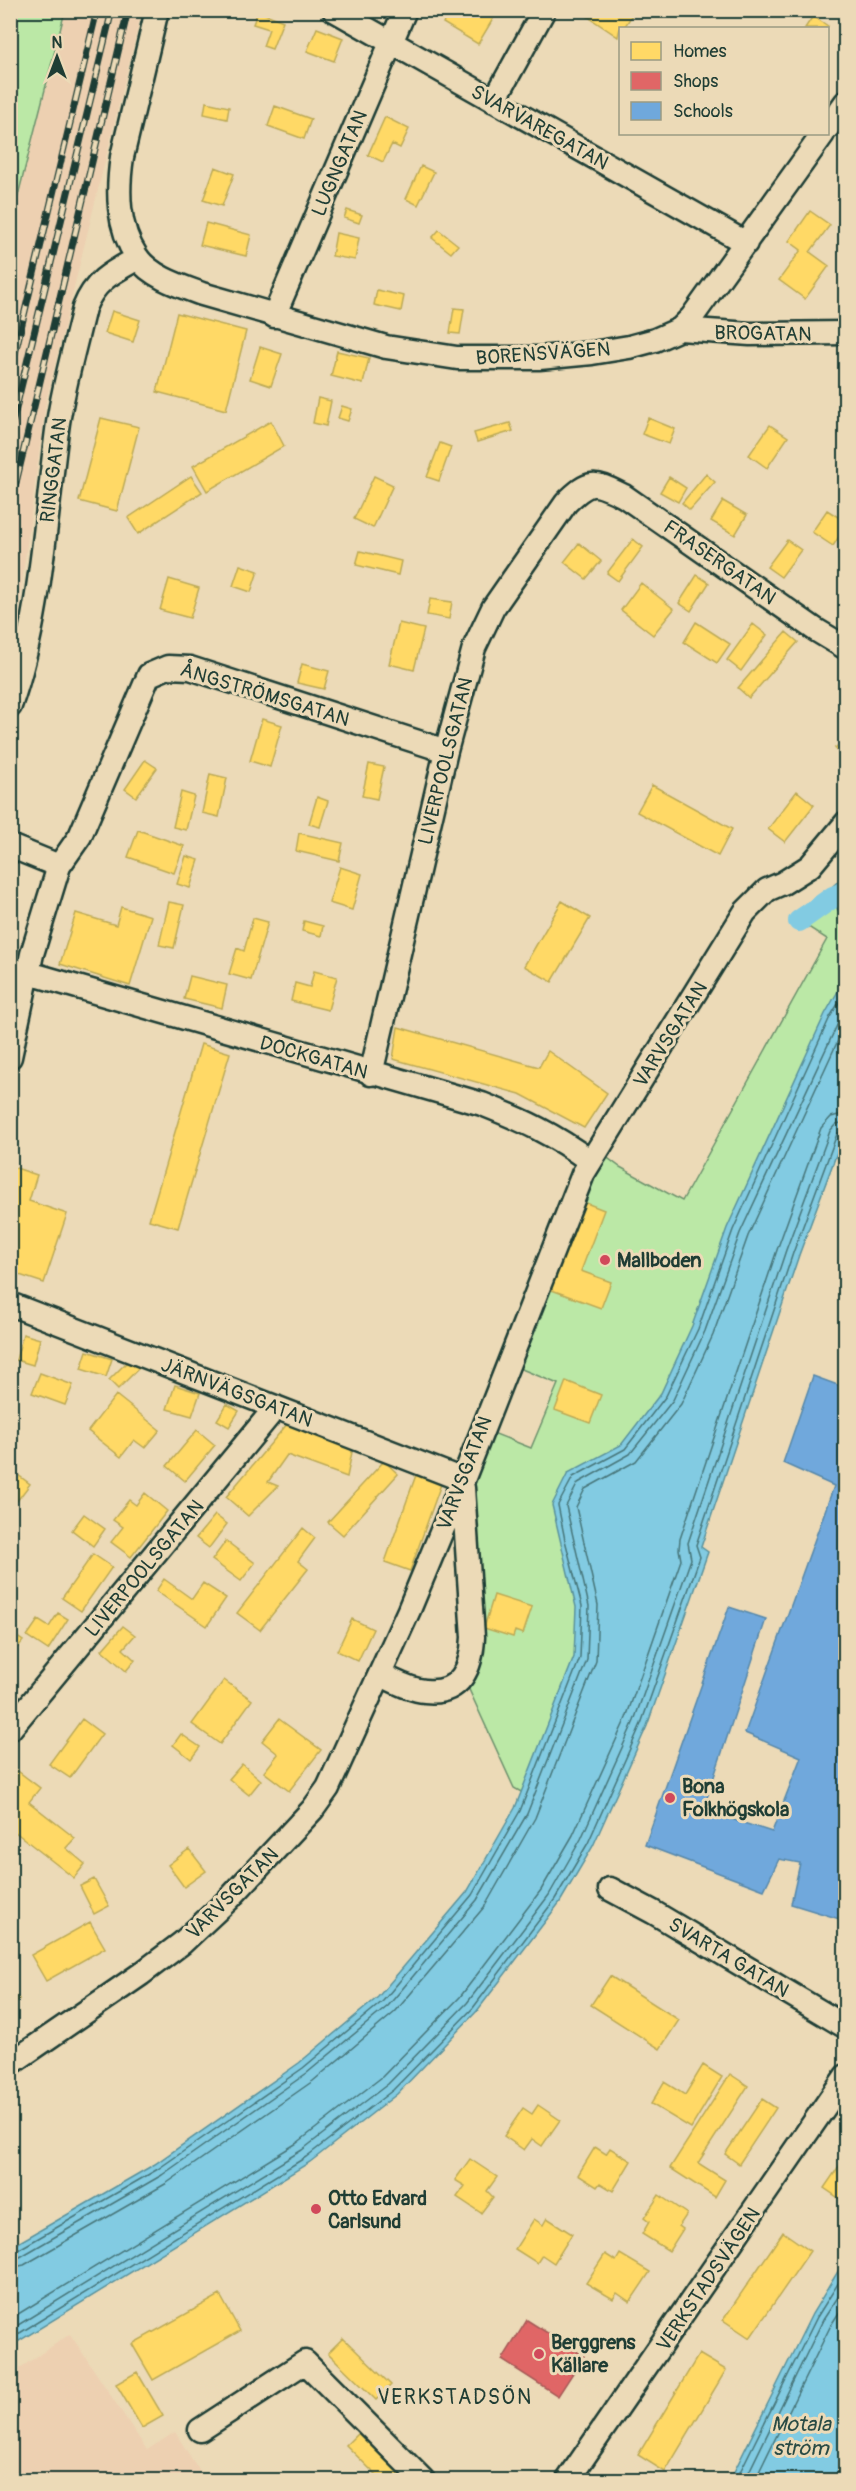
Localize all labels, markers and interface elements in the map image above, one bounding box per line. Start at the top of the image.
north arrow [27,27,87,87]
legend [619,27,829,135]
text: N [52,33,63,53]
text: Homes [673,40,726,63]
text: Shops [673,70,718,93]
street label: SVARVAREGATAN [466,79,613,176]
text: Schools [673,100,733,123]
street label: LUGNGATAN [306,106,373,220]
street label: BROGATAN [714,320,812,347]
street label: BORENSVÄGEN [475,336,611,371]
street label: RINGGATAN [35,416,72,524]
street label: FRASERGATAN [659,514,781,610]
street label: ÅNGSTRÖMSGATAN [177,656,353,732]
street label: LIVERPOOLSGATAN [413,675,478,848]
street label: VARVSGATAN [628,977,713,1092]
street label: DOCKGATAN [257,1030,371,1085]
place label: Mallboden [617,1248,702,1273]
marker: Mallboden [598,1253,612,1267]
street label: JÄRNVÄGSGATAN [158,1352,316,1433]
street label: VARVSGATAN [431,1413,498,1534]
street label: LIVERPOOLSGATAN [80,1494,209,1642]
place label: Bona Folkhögskola [682,1774,789,1822]
marker: Bona Folkhögskola [663,1791,677,1805]
street label: VARVSGATAN [181,1842,284,1945]
street label: SVARTA GATAN [664,1912,794,2003]
place label: Otto Edvard Carlsund [328,2186,427,2234]
marker: Otto Edvard Carlsund [309,2202,323,2216]
street label: VERKSTADSVÄGEN [651,2202,766,2356]
place label: Berggrens Källare [551,2330,636,2378]
marker: Berggrens Källare [532,2347,546,2361]
district label: VERKSTADSÖN [377,2384,533,2411]
water label: Motala ström [771,2411,832,2462]

